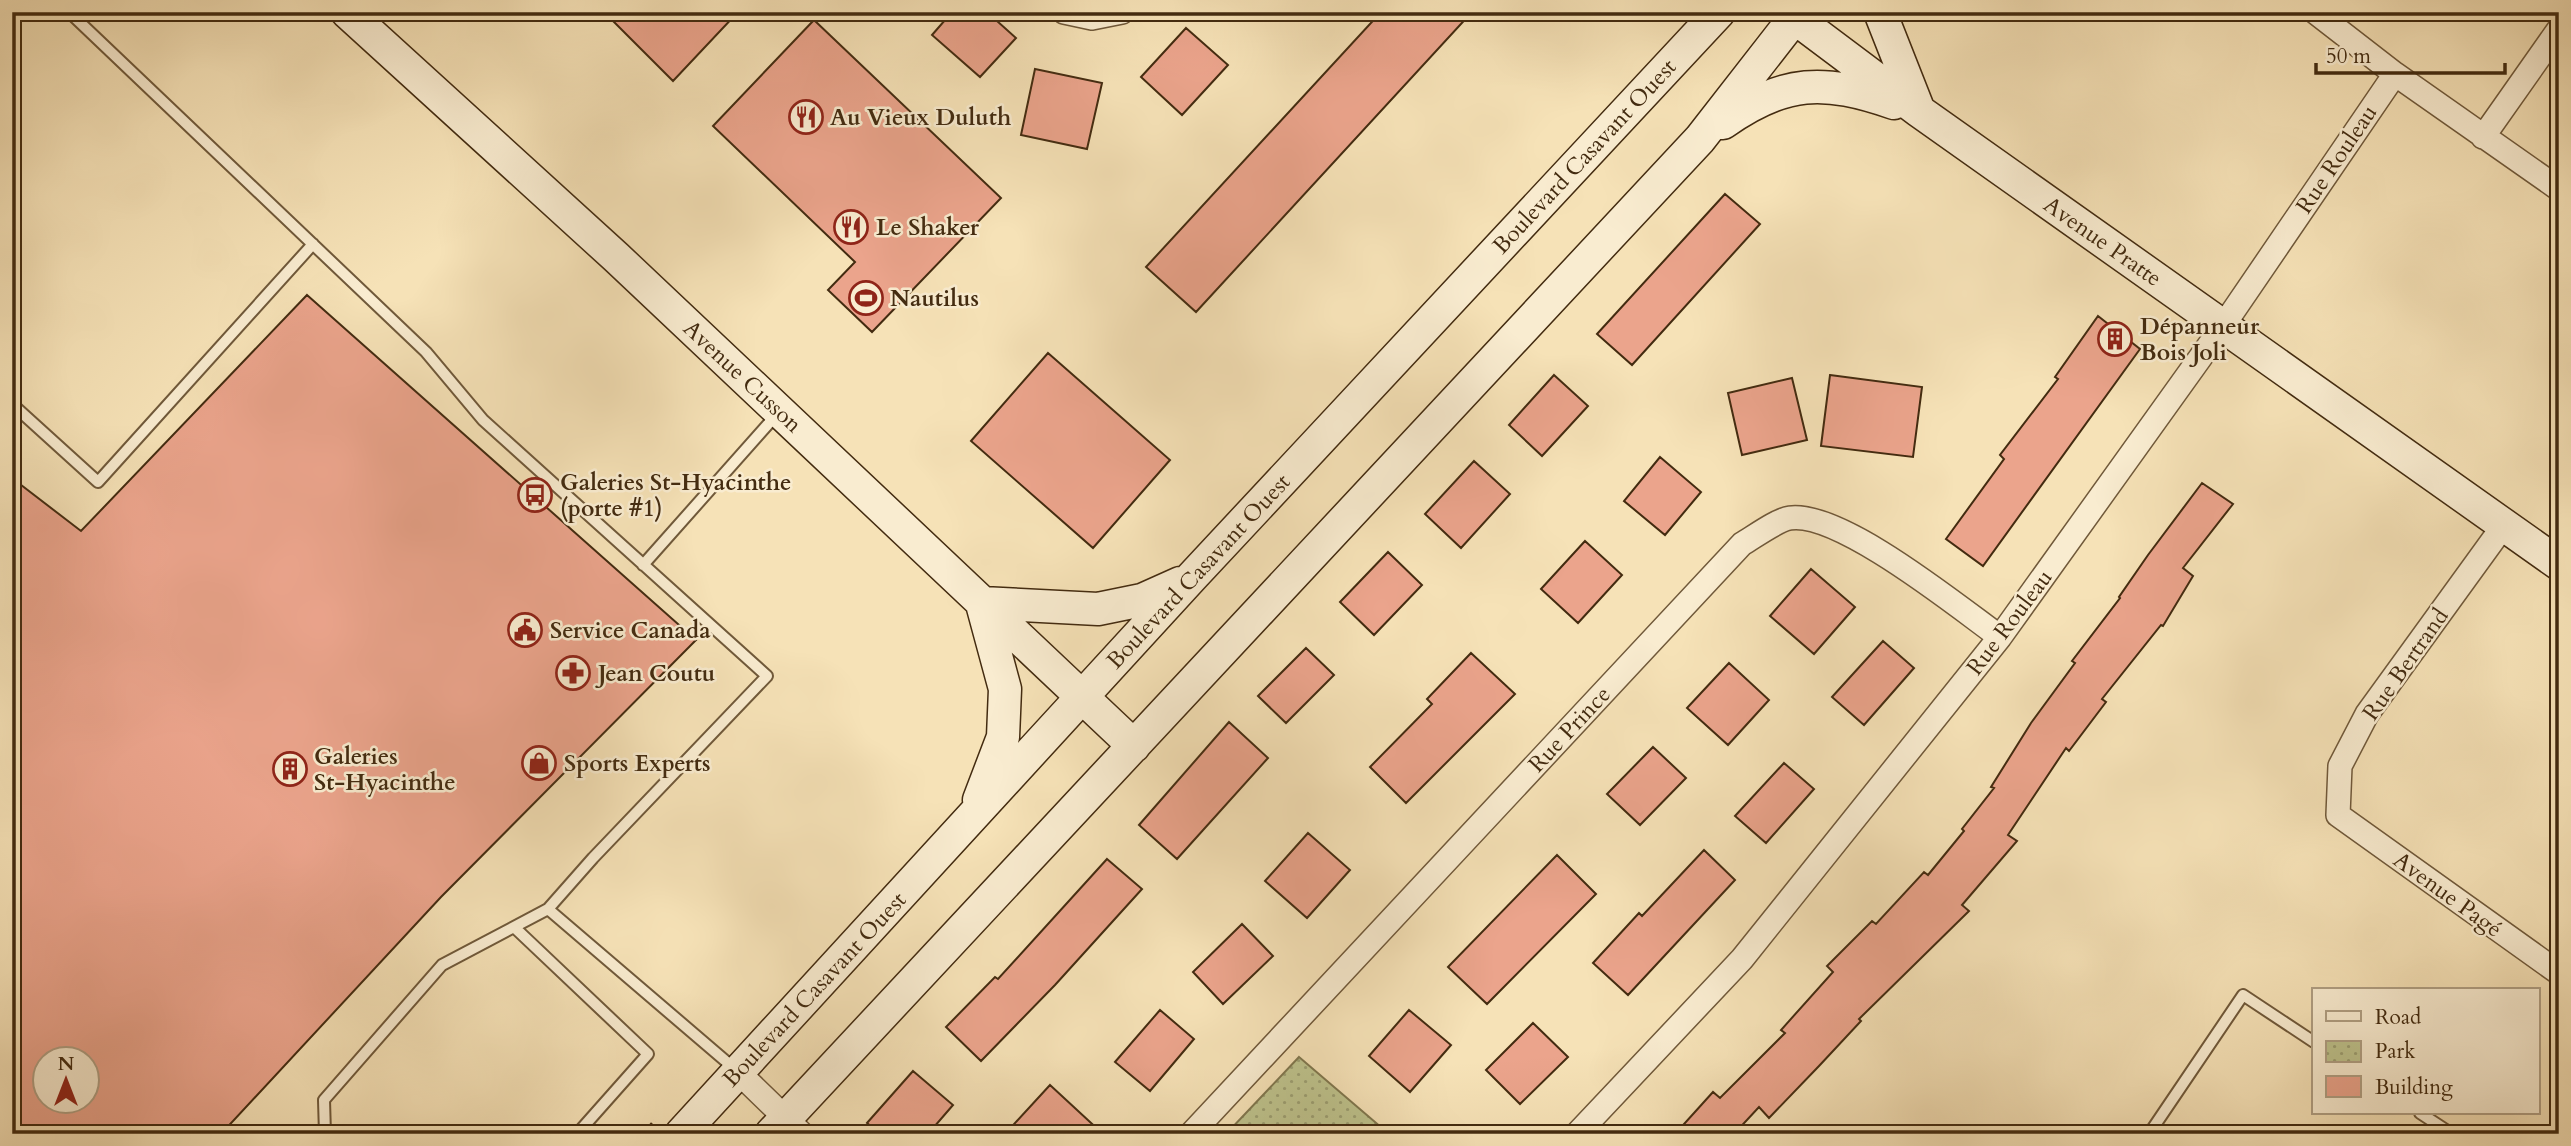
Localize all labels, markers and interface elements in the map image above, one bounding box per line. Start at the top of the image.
scale bar [2316,32,2504,76]
text: 50 m [2326,42,2371,71]
street label: Boulevard Casavant Ouest [1486,52,1683,261]
restaurant icon: Au Vieux Duluth [787,98,825,136]
street label: Rue Rouleau [2289,99,2384,220]
place label: Au Vieux Duluth [830,102,1011,133]
street label: Avenue Pratte [2037,189,2168,294]
restaurant icon: Le Shaker [832,208,870,246]
place label: Le Shaker [876,212,980,243]
sports icon: Nautilus [847,279,885,317]
place label: Nautilus [890,283,979,314]
place label: Dépanneur Bois Joli [2140,311,2260,368]
street label: Avenue Cusson [677,313,809,439]
building icon: Dépanneur Bois Joli [2096,320,2134,358]
place label: Galeries St-Hyacinthe (porte #1) [560,467,791,524]
street label: Boulevard Casavant Ouest [1100,467,1297,676]
bus stop icon: Galeries St-Hyacinthe (porte #1) [516,476,554,514]
street label: Rue Rouleau [1959,563,2059,682]
street label: Rue Bertrand [2355,601,2456,727]
public building icon: Service Canada [506,611,544,649]
place label: Service Canada [550,615,711,646]
pharmacy icon: Jean Coutu [554,654,592,692]
place label: Jean Coutu [595,658,715,689]
street label: Rue Prince [1521,679,1617,779]
place label: Galeries St-Hyacinthe [314,741,456,798]
shop icon: Sports Experts [520,744,558,782]
place label: Sports Experts [564,748,710,779]
building icon: Galeries St-Hyacinthe [271,750,309,788]
street label: Avenue Pagé [2387,844,2508,944]
street label: Boulevard Casavant Ouest [716,885,913,1094]
legend [2312,988,2540,1114]
text: Road [2375,1003,2421,1032]
text: Park [2375,1037,2416,1066]
north arrow [32,1044,102,1114]
text: N [58,1051,75,1077]
text: Building [2375,1073,2453,1102]

